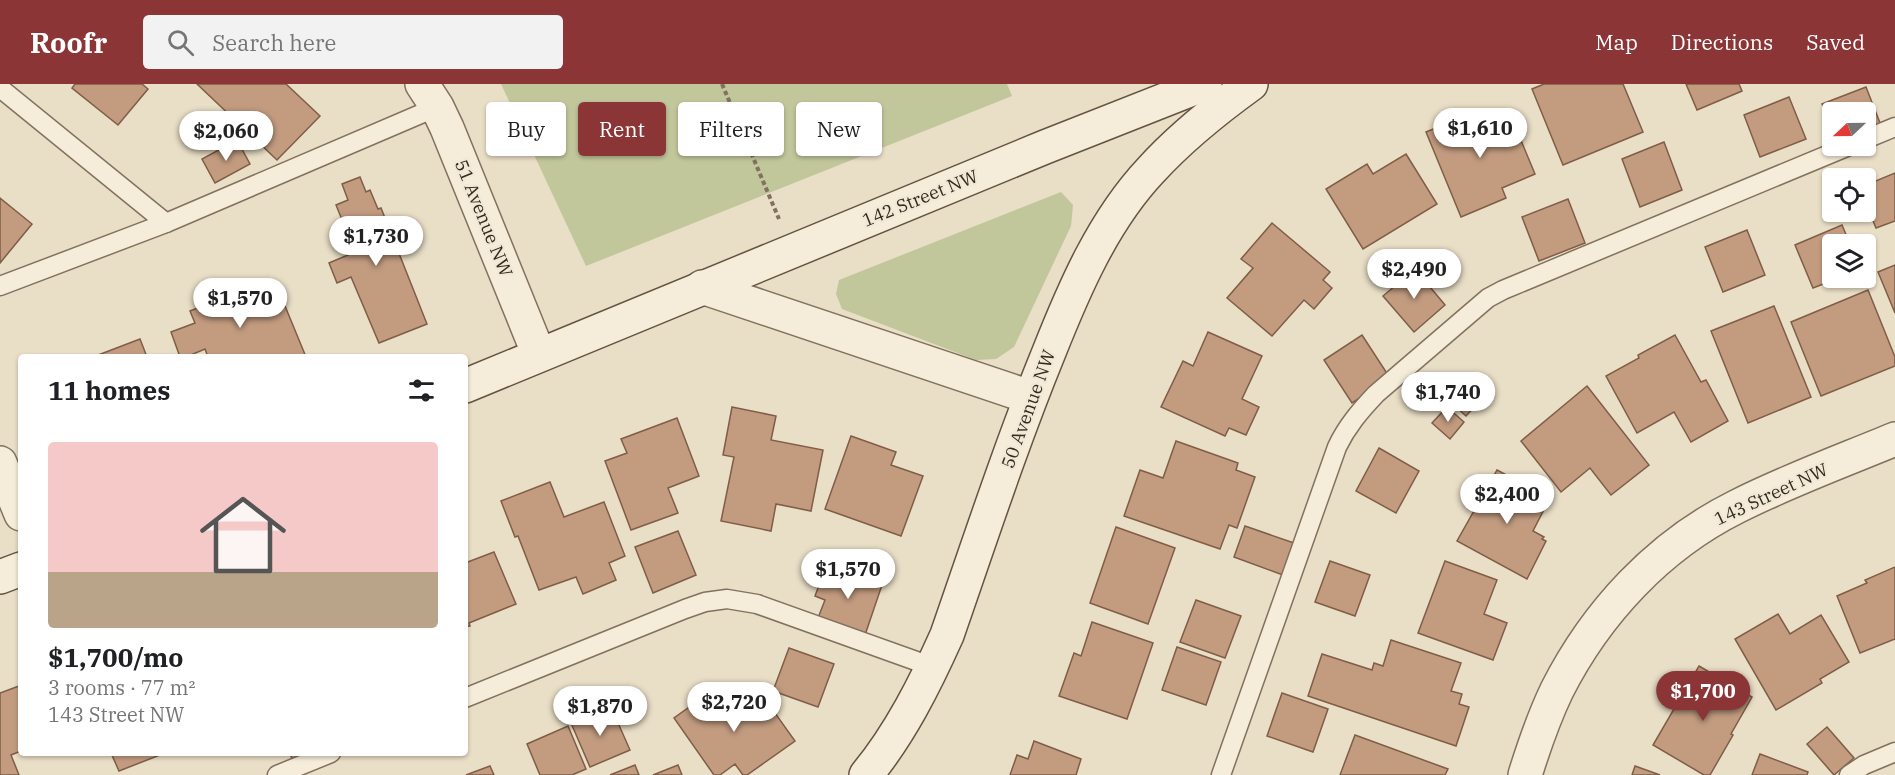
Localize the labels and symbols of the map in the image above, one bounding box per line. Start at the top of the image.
north arrow [1822,102,1876,156]
pin: $1,610 [1431,108,1529,159]
pin: $2,060 [177,111,275,162]
street label: 51 Avenue NW [450,156,518,281]
street label: 142 Street NW [859,164,982,232]
pin: $1,730 [327,216,425,267]
pin: $2,490 [1365,249,1463,300]
pin: $1,570 [191,278,289,329]
street label: 50 Avenue NW [996,346,1060,472]
pin: $1,740 [1399,372,1497,423]
street label: 143 Street NW [1711,457,1832,530]
pin: $2,400 [1458,474,1556,525]
pin: $1,570 [799,549,897,600]
pin: $1,700 [1654,671,1752,722]
pin: $2,720 [685,682,783,733]
pin: $1,870 [551,686,649,737]

